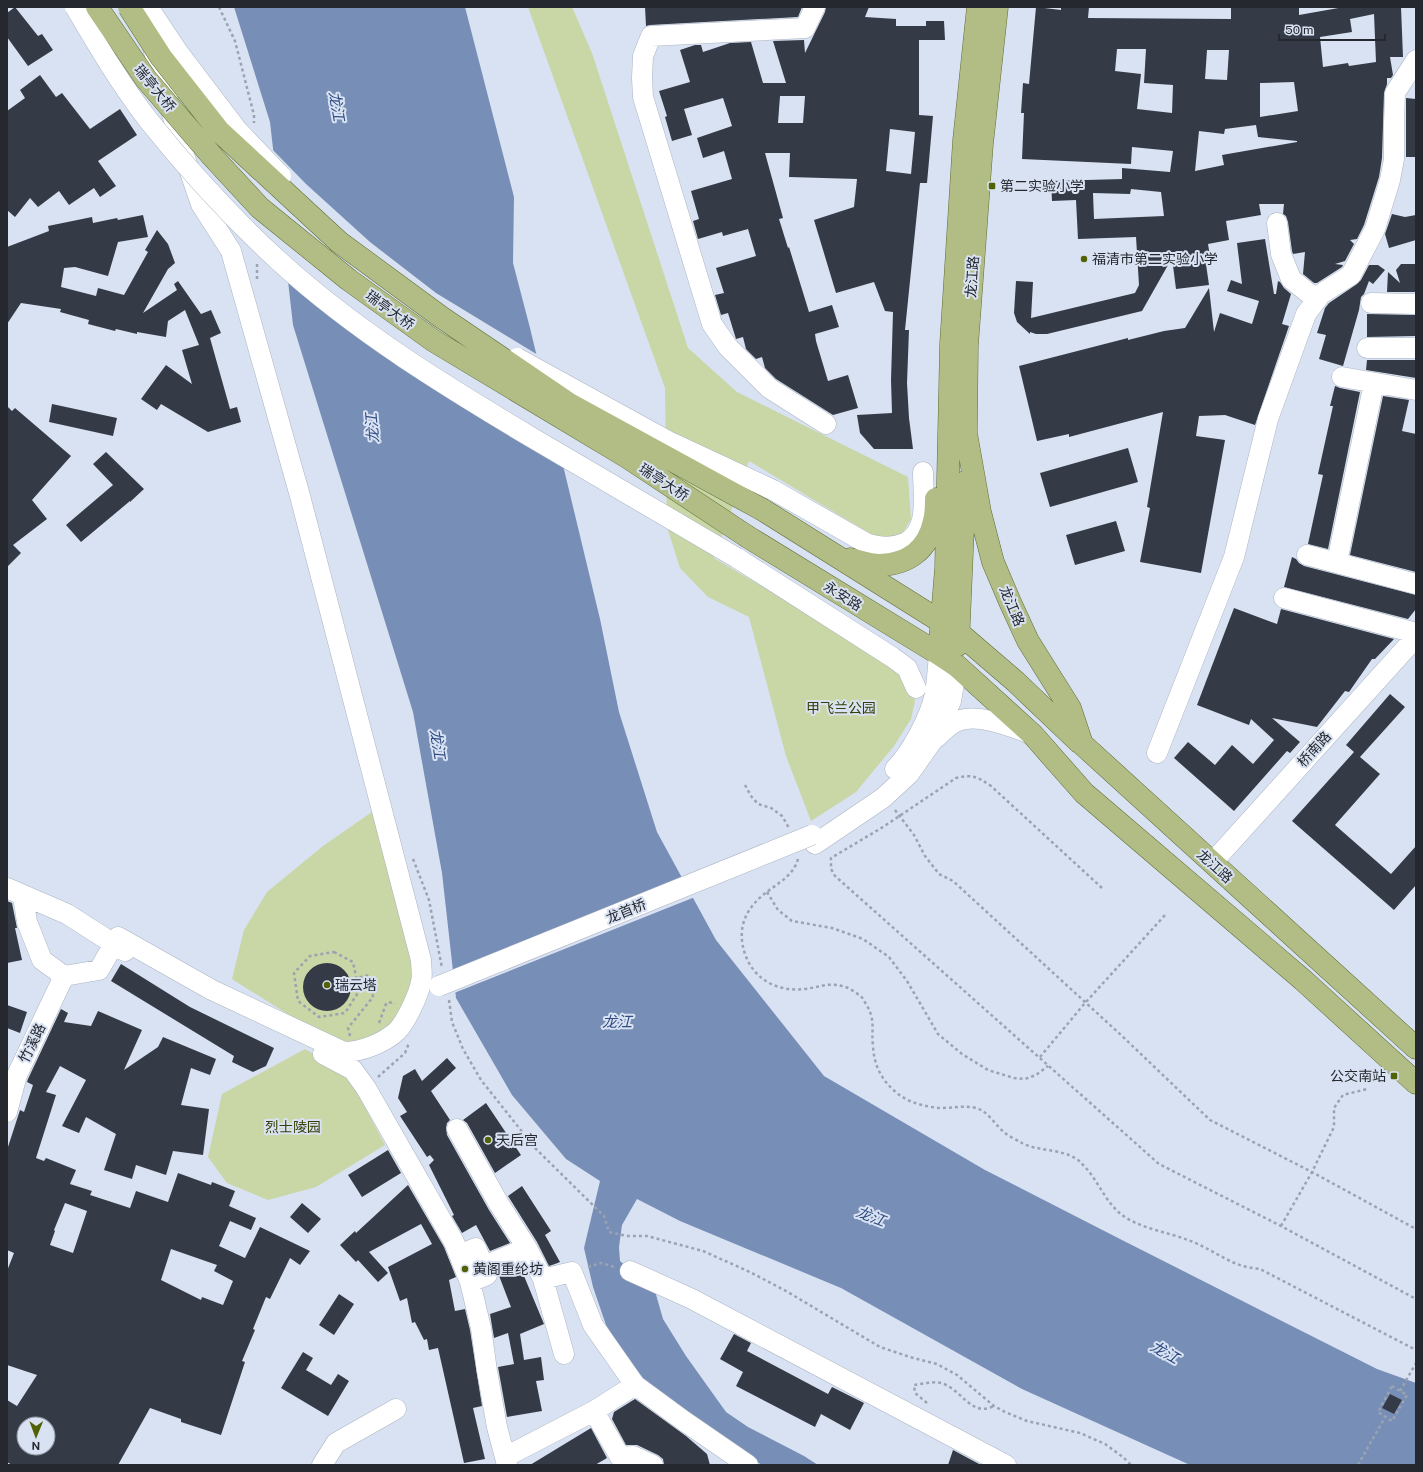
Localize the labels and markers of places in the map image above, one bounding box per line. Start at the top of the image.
place label: 第二实验小学 [1000,178,1084,194]
marker: 第二实验小学 [987,181,997,191]
place label: 福清市第二实验小学 [1092,251,1218,267]
marker: 福清市第二实验小学 [1079,254,1089,264]
place label: 瑞云塔 [335,977,377,993]
marker: 瑞云塔 [322,980,332,990]
place label: 公交南站 [1330,1068,1386,1084]
marker: 公交南站 [1389,1071,1399,1081]
place label: 天后宫 [496,1132,538,1148]
marker: 天后宫 [483,1135,493,1145]
place label: 黄阁重纶坊 [473,1261,543,1277]
marker: 黄阁重纶坊 [460,1264,470,1274]

